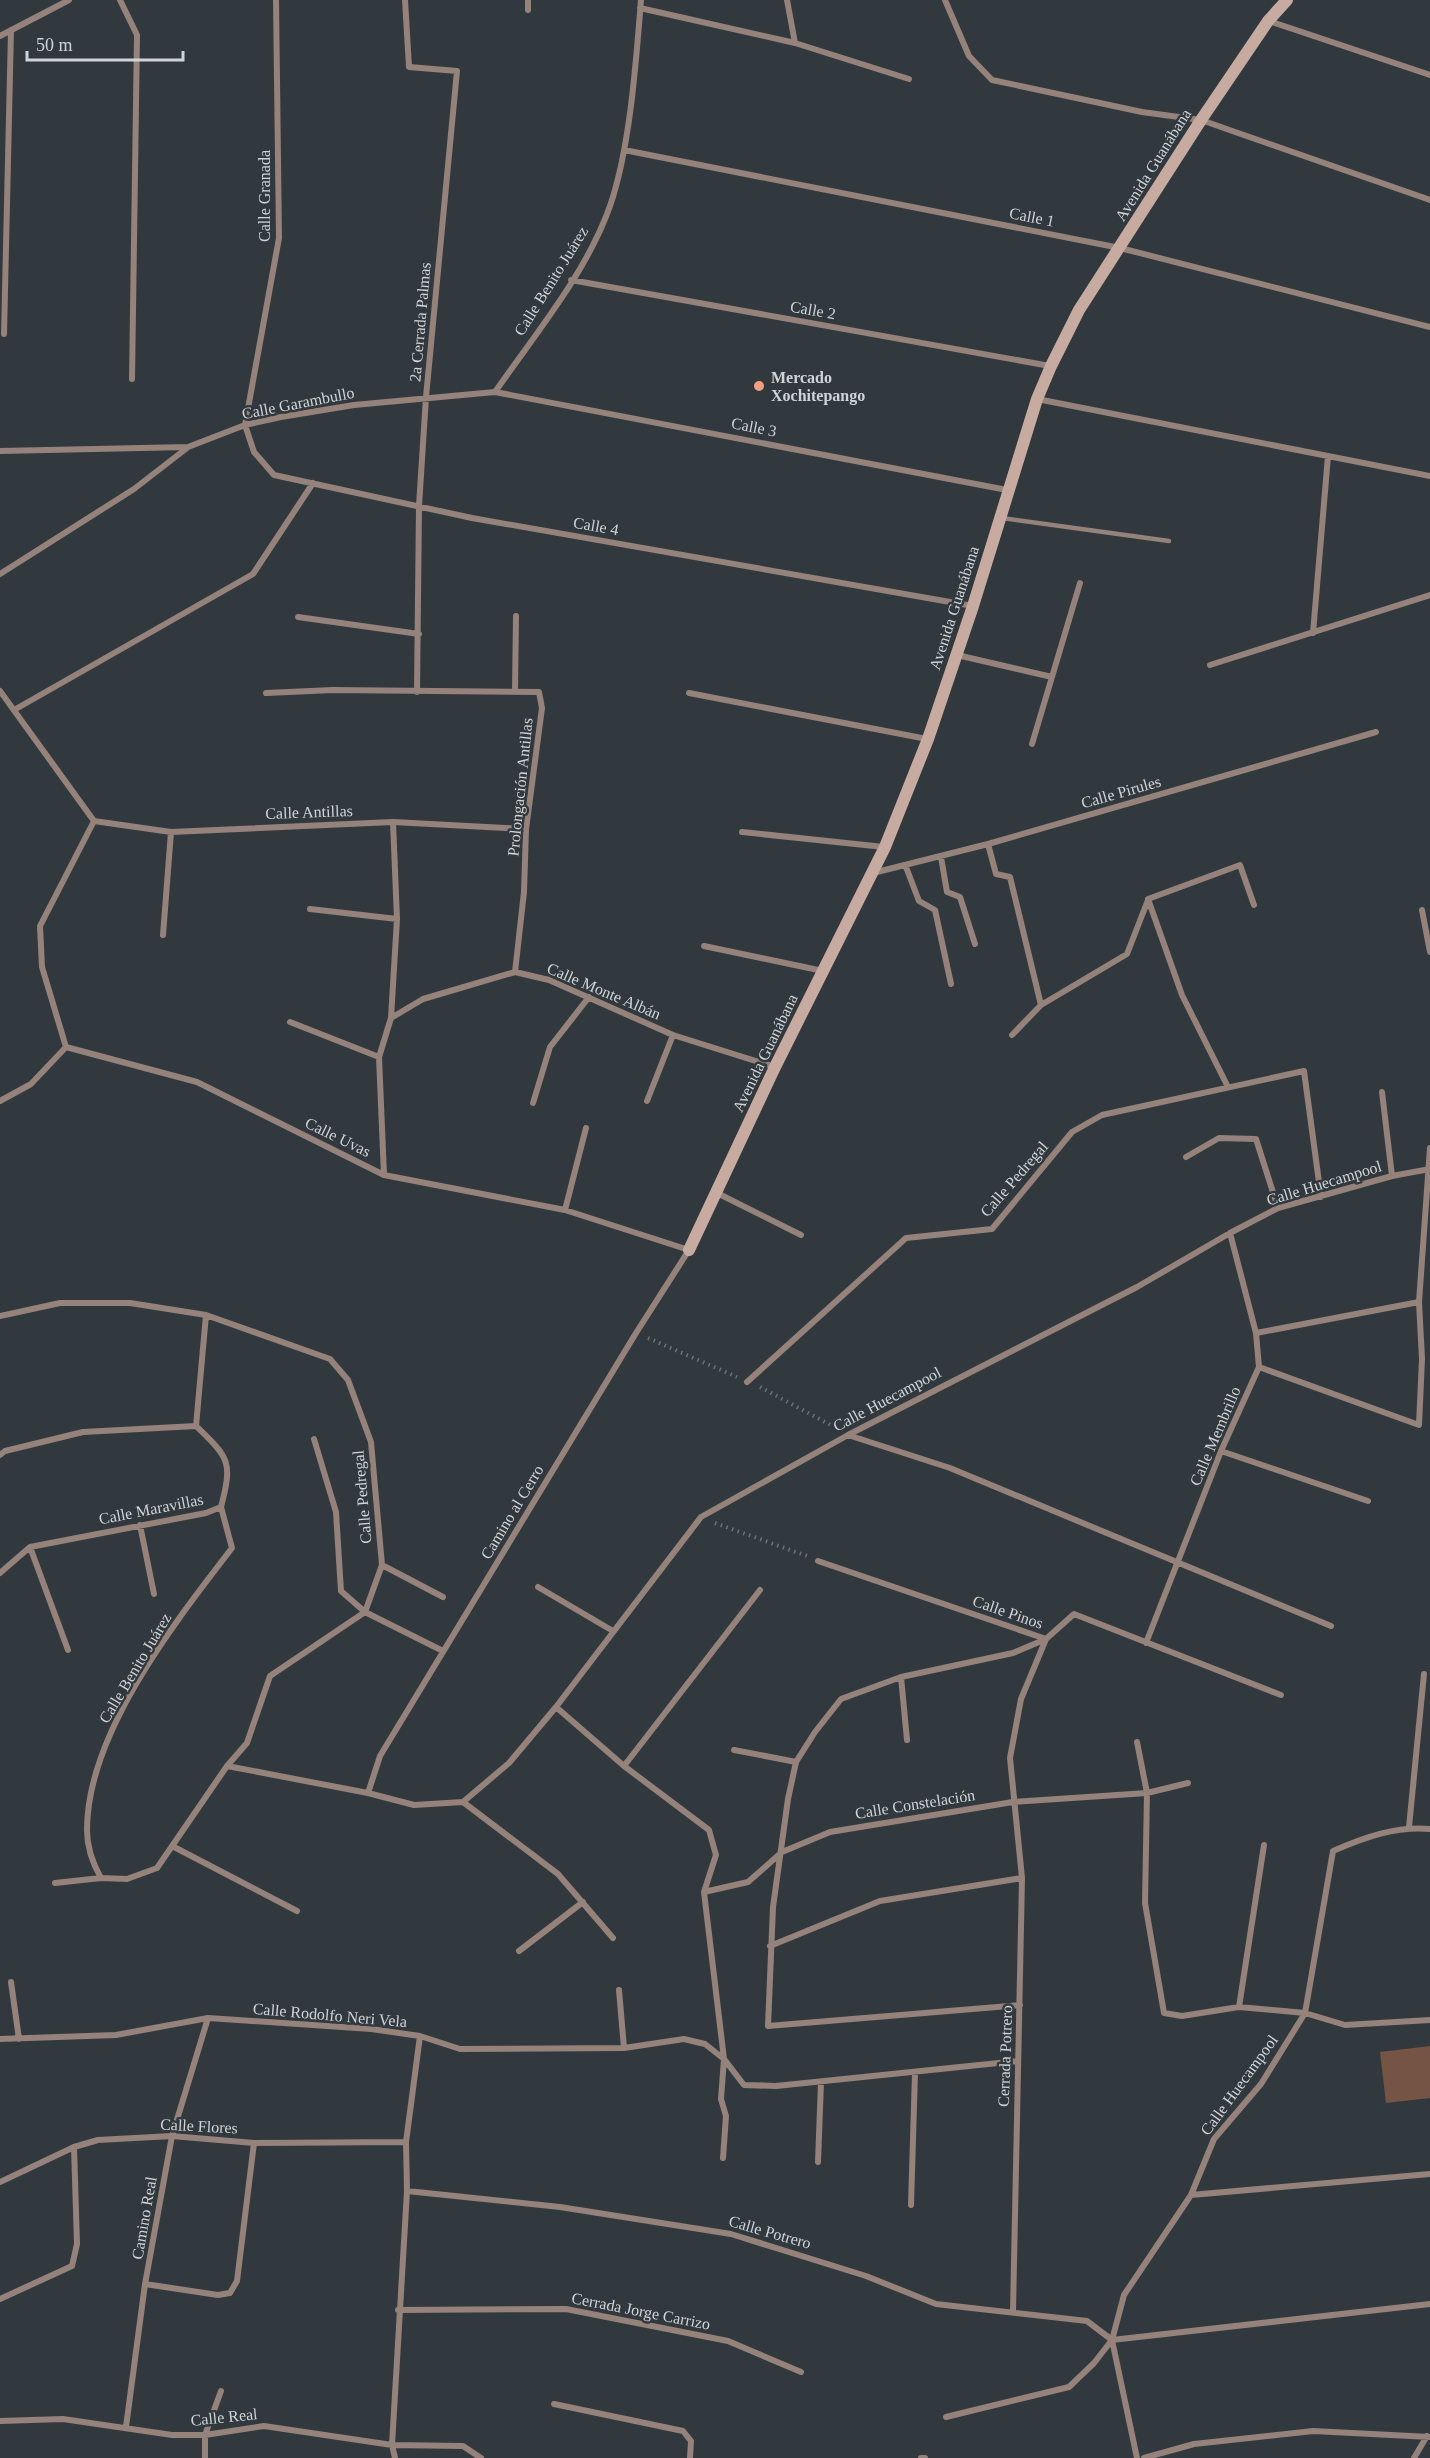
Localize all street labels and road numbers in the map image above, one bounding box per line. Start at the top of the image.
street label: Avenida Guanábana [1112,106,1194,224]
street label: Calle Granada [256,150,273,242]
street label: Calle 1 [1008,204,1056,230]
street label: Calle Benito Juárez [511,223,591,339]
street label: 2a Cerrada Palmas [406,262,434,382]
street label: Calle 2 [789,298,837,322]
street label: Calle Garambullo [240,384,356,422]
street label: Calle 3 [730,414,778,440]
street label: Calle 4 [572,514,620,538]
street label: Avenida Guanábana [926,544,982,672]
street label: Prolongación Antillas [504,717,537,857]
street label: Calle Pirules [1079,772,1163,812]
street label: Calle Antillas [265,802,353,822]
street label: Calle Monte Albán [545,959,663,1023]
street label: Avenida Guanábana [729,991,801,1115]
street label: Calle Uvas [303,1114,373,1160]
street label: Calle Pedregal [977,1138,1052,1221]
street label: Calle Huecampool [1264,1157,1384,1210]
street label: Calle Huecampool [830,1363,945,1435]
street label: Calle Membrillo [1186,1384,1244,1488]
street label: Calle Pedregal [349,1449,376,1544]
street label: Camino al Cerro [477,1462,547,1562]
street label: Calle Maravillas [97,1491,205,1527]
street label: Calle Pinos [971,1592,1045,1632]
street label: Calle Benito Juárez [95,1610,175,1726]
street label: Calle Constelación [854,1786,976,1822]
street label: Calle Rodolfo Neri Vela [252,2000,408,2030]
street label: Cerrada Potrero [995,2005,1015,2107]
street label: Calle Huecampool [1197,2031,1282,2139]
street label: Calle Flores [160,2115,238,2137]
street label: Camino Real [128,2175,160,2261]
street label: Calle Potrero [727,2212,813,2252]
street label: Cerrada Jorge Carrizo [570,2289,712,2334]
street label: Calle Real [190,2405,259,2429]

